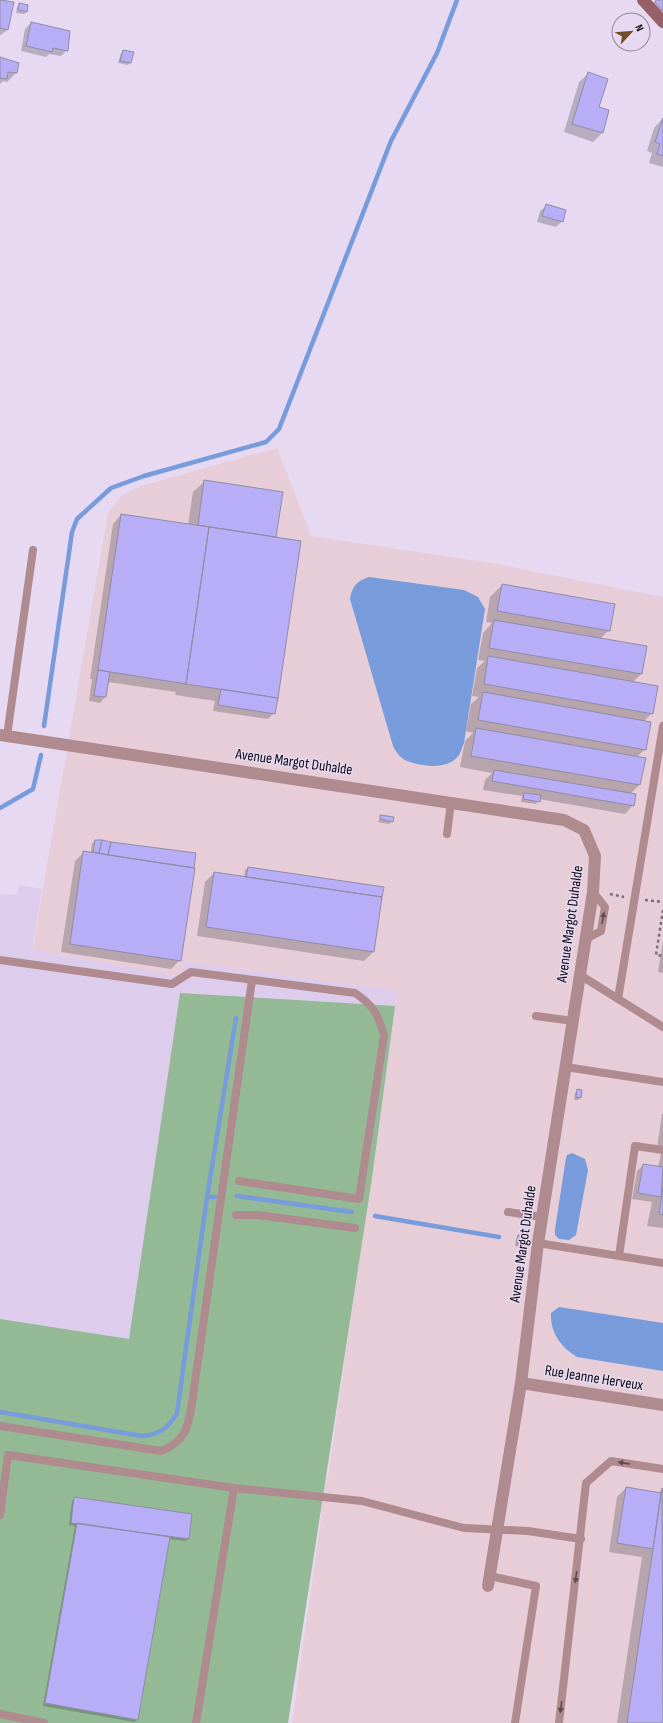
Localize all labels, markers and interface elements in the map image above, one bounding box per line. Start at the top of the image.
north arrow [611,12,651,52]
text: N [632,22,647,33]
street label: Avenue Margot Duhalde [233,744,354,780]
street label: Avenue Margot Duhalde [552,864,588,985]
one-way arrow [600,912,606,924]
street label: Avenue Margot Duhalde [505,1184,541,1305]
street label: Rue Jeanne Herveux [543,1361,645,1395]
one-way arrow [618,1460,631,1466]
one-way arrow [573,1571,579,1583]
one-way arrow [558,1700,564,1713]

